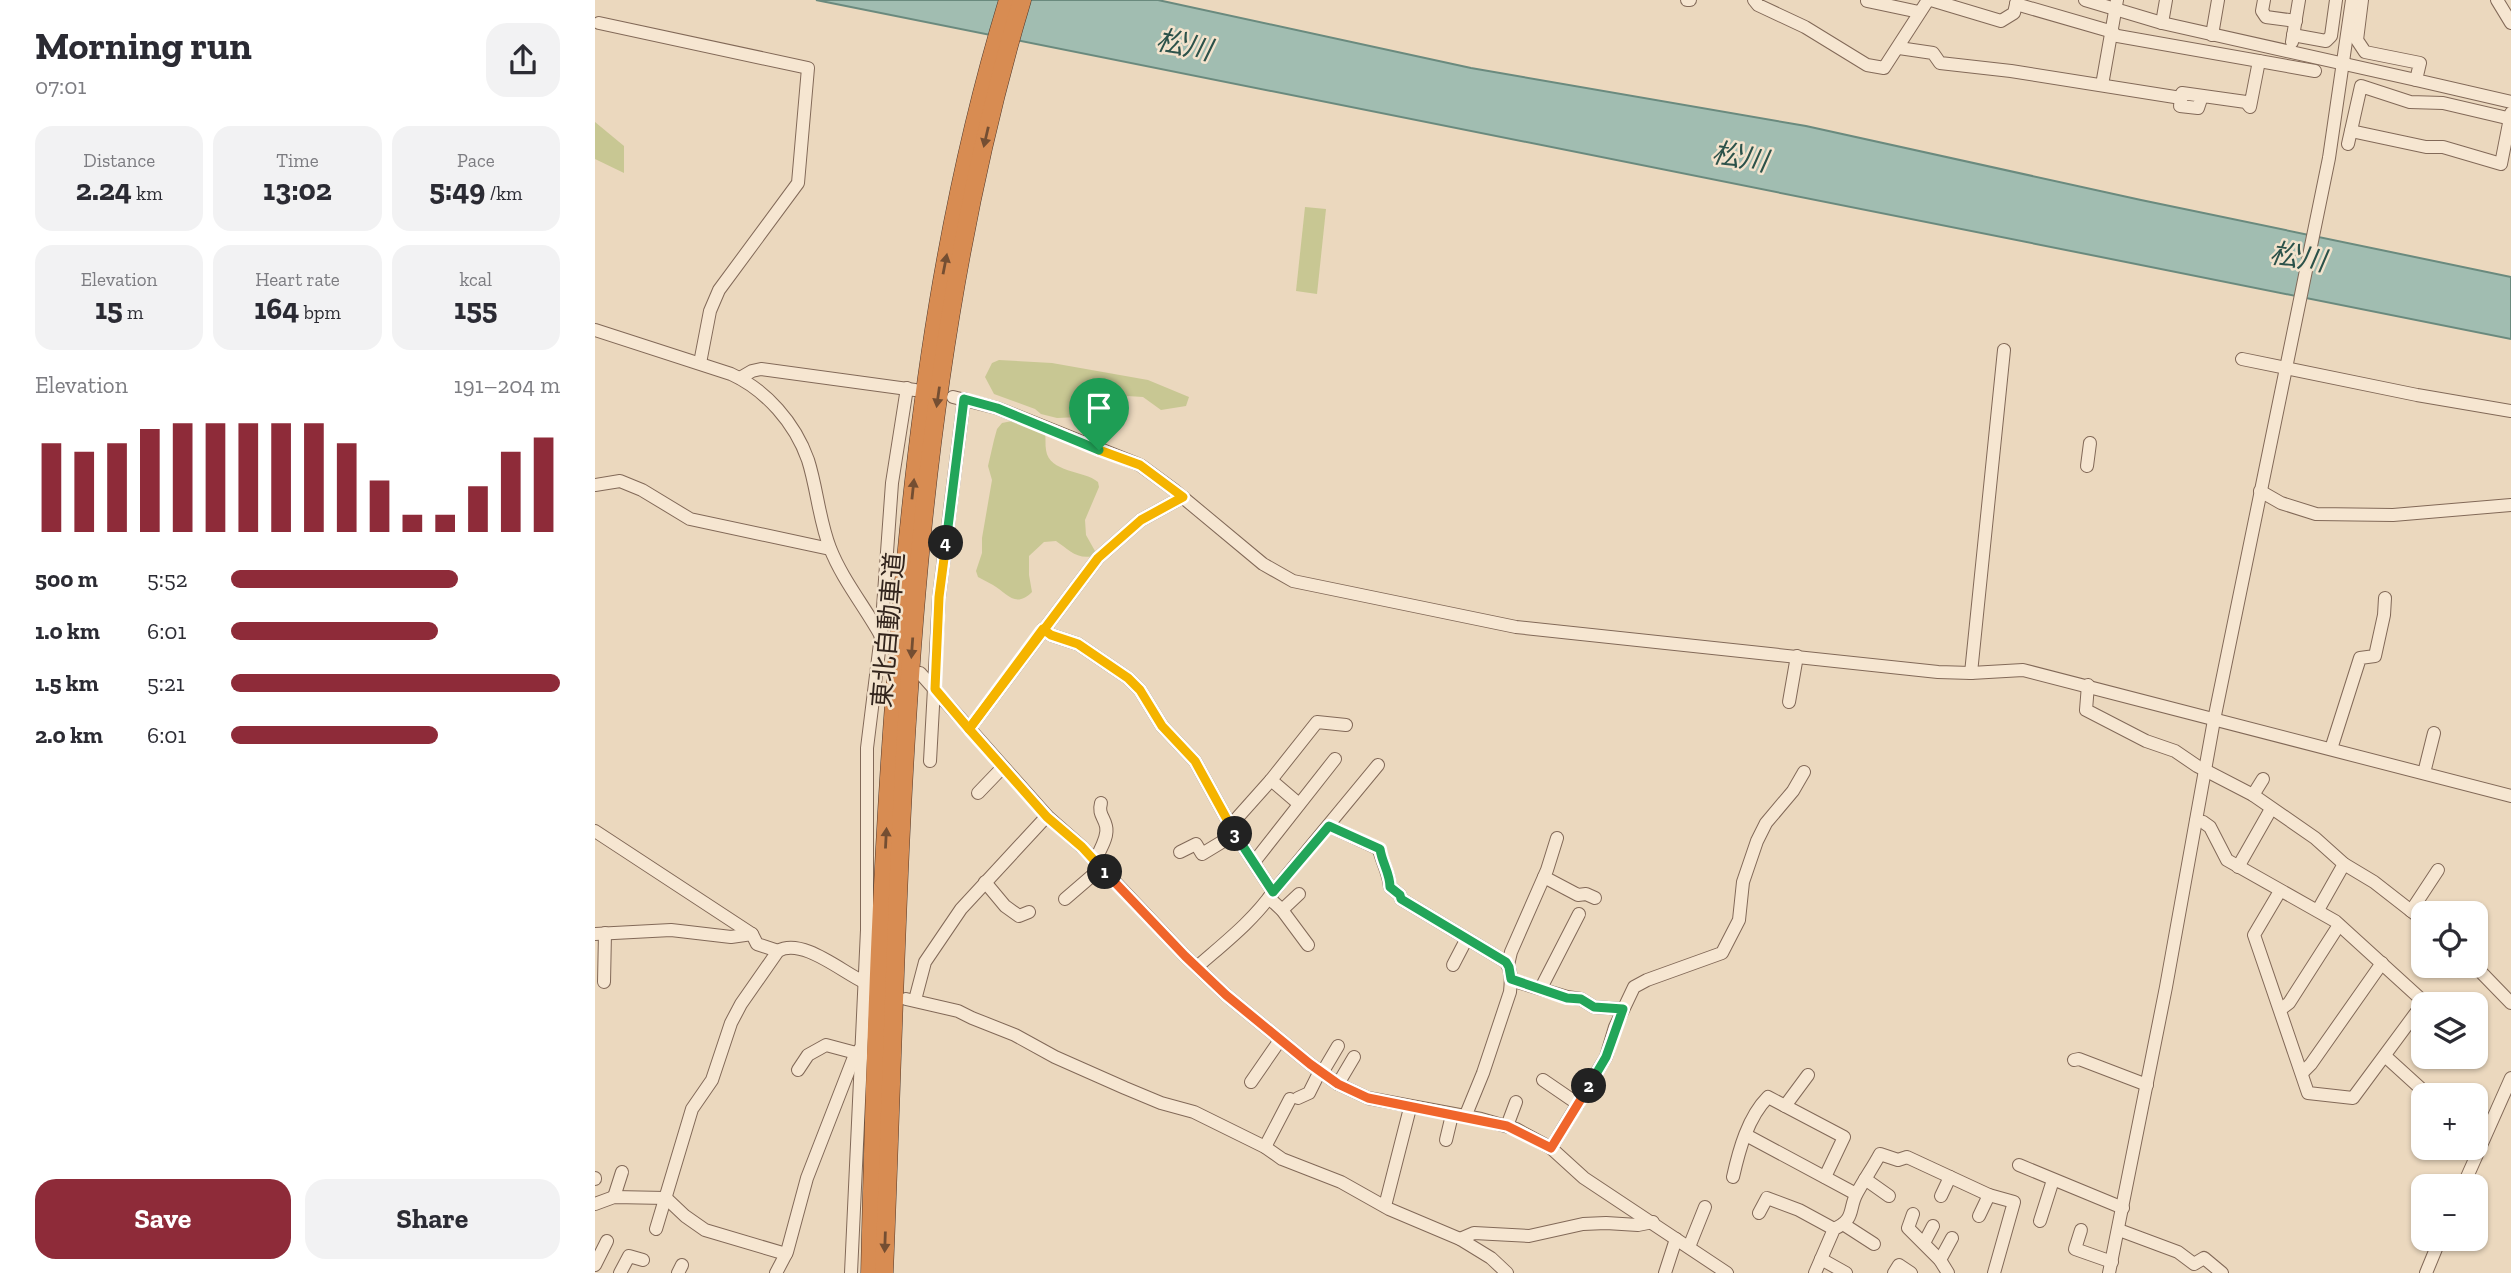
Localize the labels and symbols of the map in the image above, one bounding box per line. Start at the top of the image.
water label: 松川 [1153,23,1218,68]
one-way arrow [981,126,992,148]
water label: 松川 [1710,136,1773,179]
water label: 松川 [2268,236,2331,278]
one-way arrow [940,252,951,274]
pin [1069,378,1129,450]
one-way arrow [933,386,944,408]
one-way arrow [907,477,918,499]
pin: 4 [929,526,963,560]
street label: 東北自動車道 [865,551,911,709]
one-way arrow [906,637,917,659]
pin: 3 [1217,816,1253,852]
one-way arrow [880,826,891,848]
pin: 1 [1087,854,1123,890]
pin: 2 [1571,1068,1607,1104]
one-way arrow [880,1231,891,1253]

